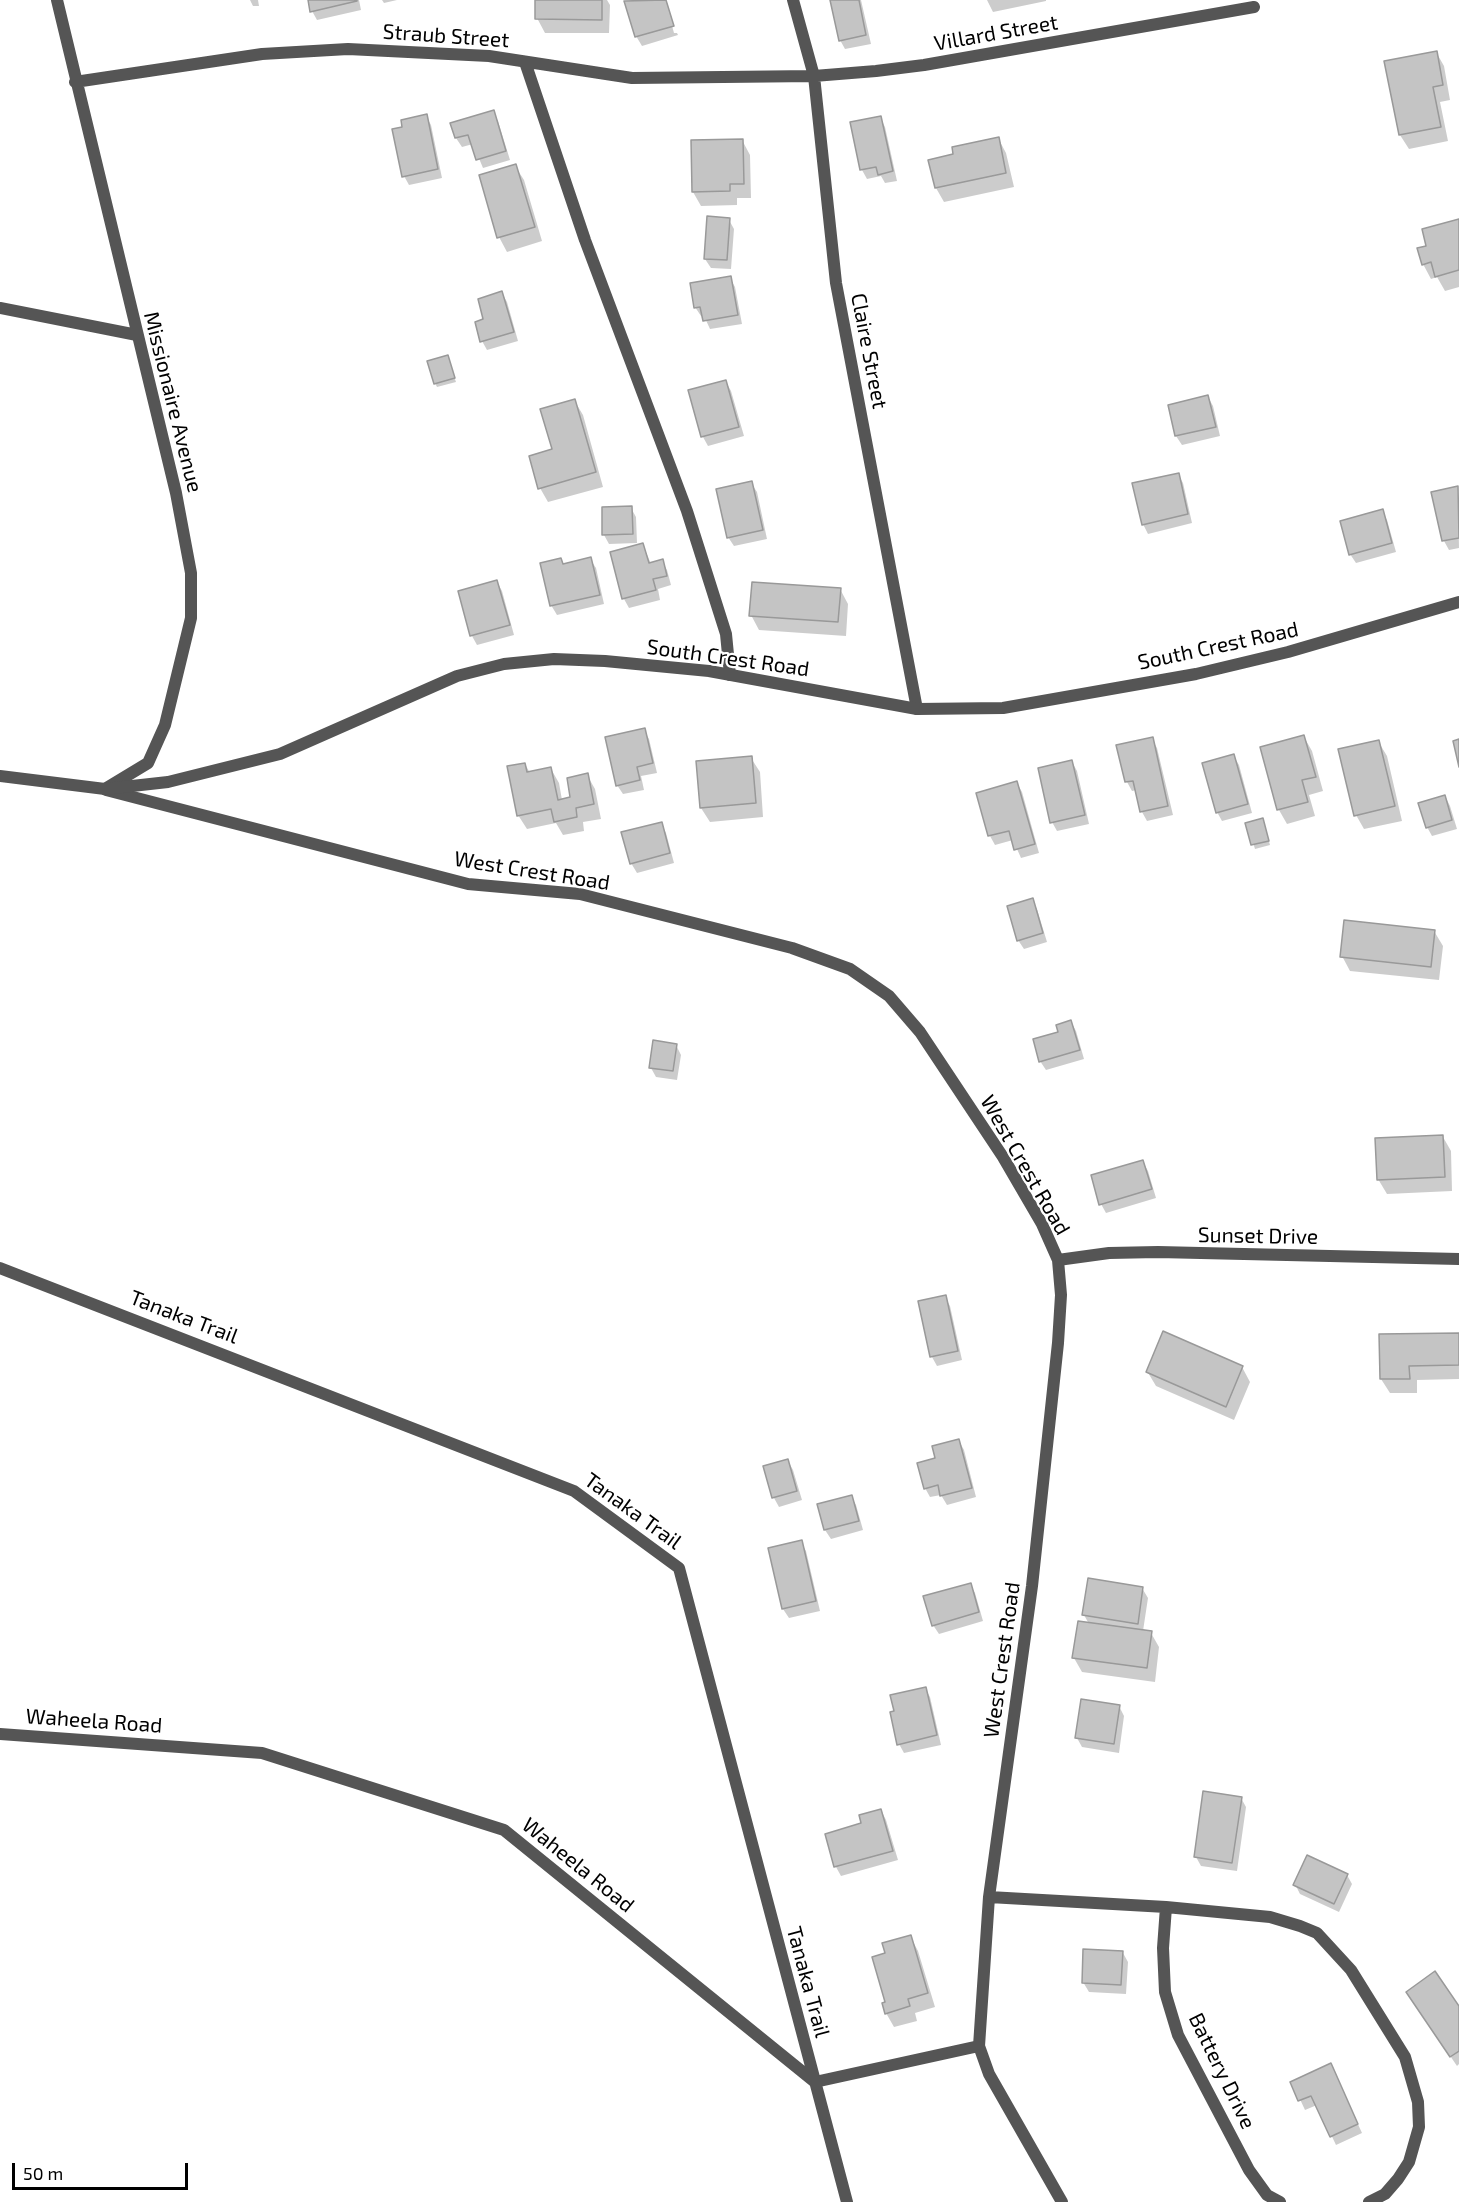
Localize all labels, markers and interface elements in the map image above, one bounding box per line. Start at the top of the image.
street label: Villard Street [932,10,1060,56]
street label: Straub Street [382,19,510,53]
street label: Claire Street [845,291,893,411]
street label: Missionaire Avenue [138,309,208,495]
street label: South Crest Road [1135,617,1301,675]
street label: South Crest Road [645,634,811,682]
street label: West Crest Road [452,846,612,896]
street label: West Crest Road [975,1091,1075,1239]
street label: Sunset Drive [1198,1222,1318,1250]
street label: Tanaka Trail [126,1285,242,1349]
street label: Tanaka Trail [579,1467,687,1555]
street label: West Crest Road [979,1580,1025,1740]
street label: Waheela Road [25,1704,163,1738]
street label: Waheela Road [517,1812,639,1918]
street label: Tanaka Trail [781,1924,835,2040]
street label: Battery Drive [1183,2009,1261,2133]
scale bar [15,2151,190,2189]
text: 50 m [23,2162,63,2184]

